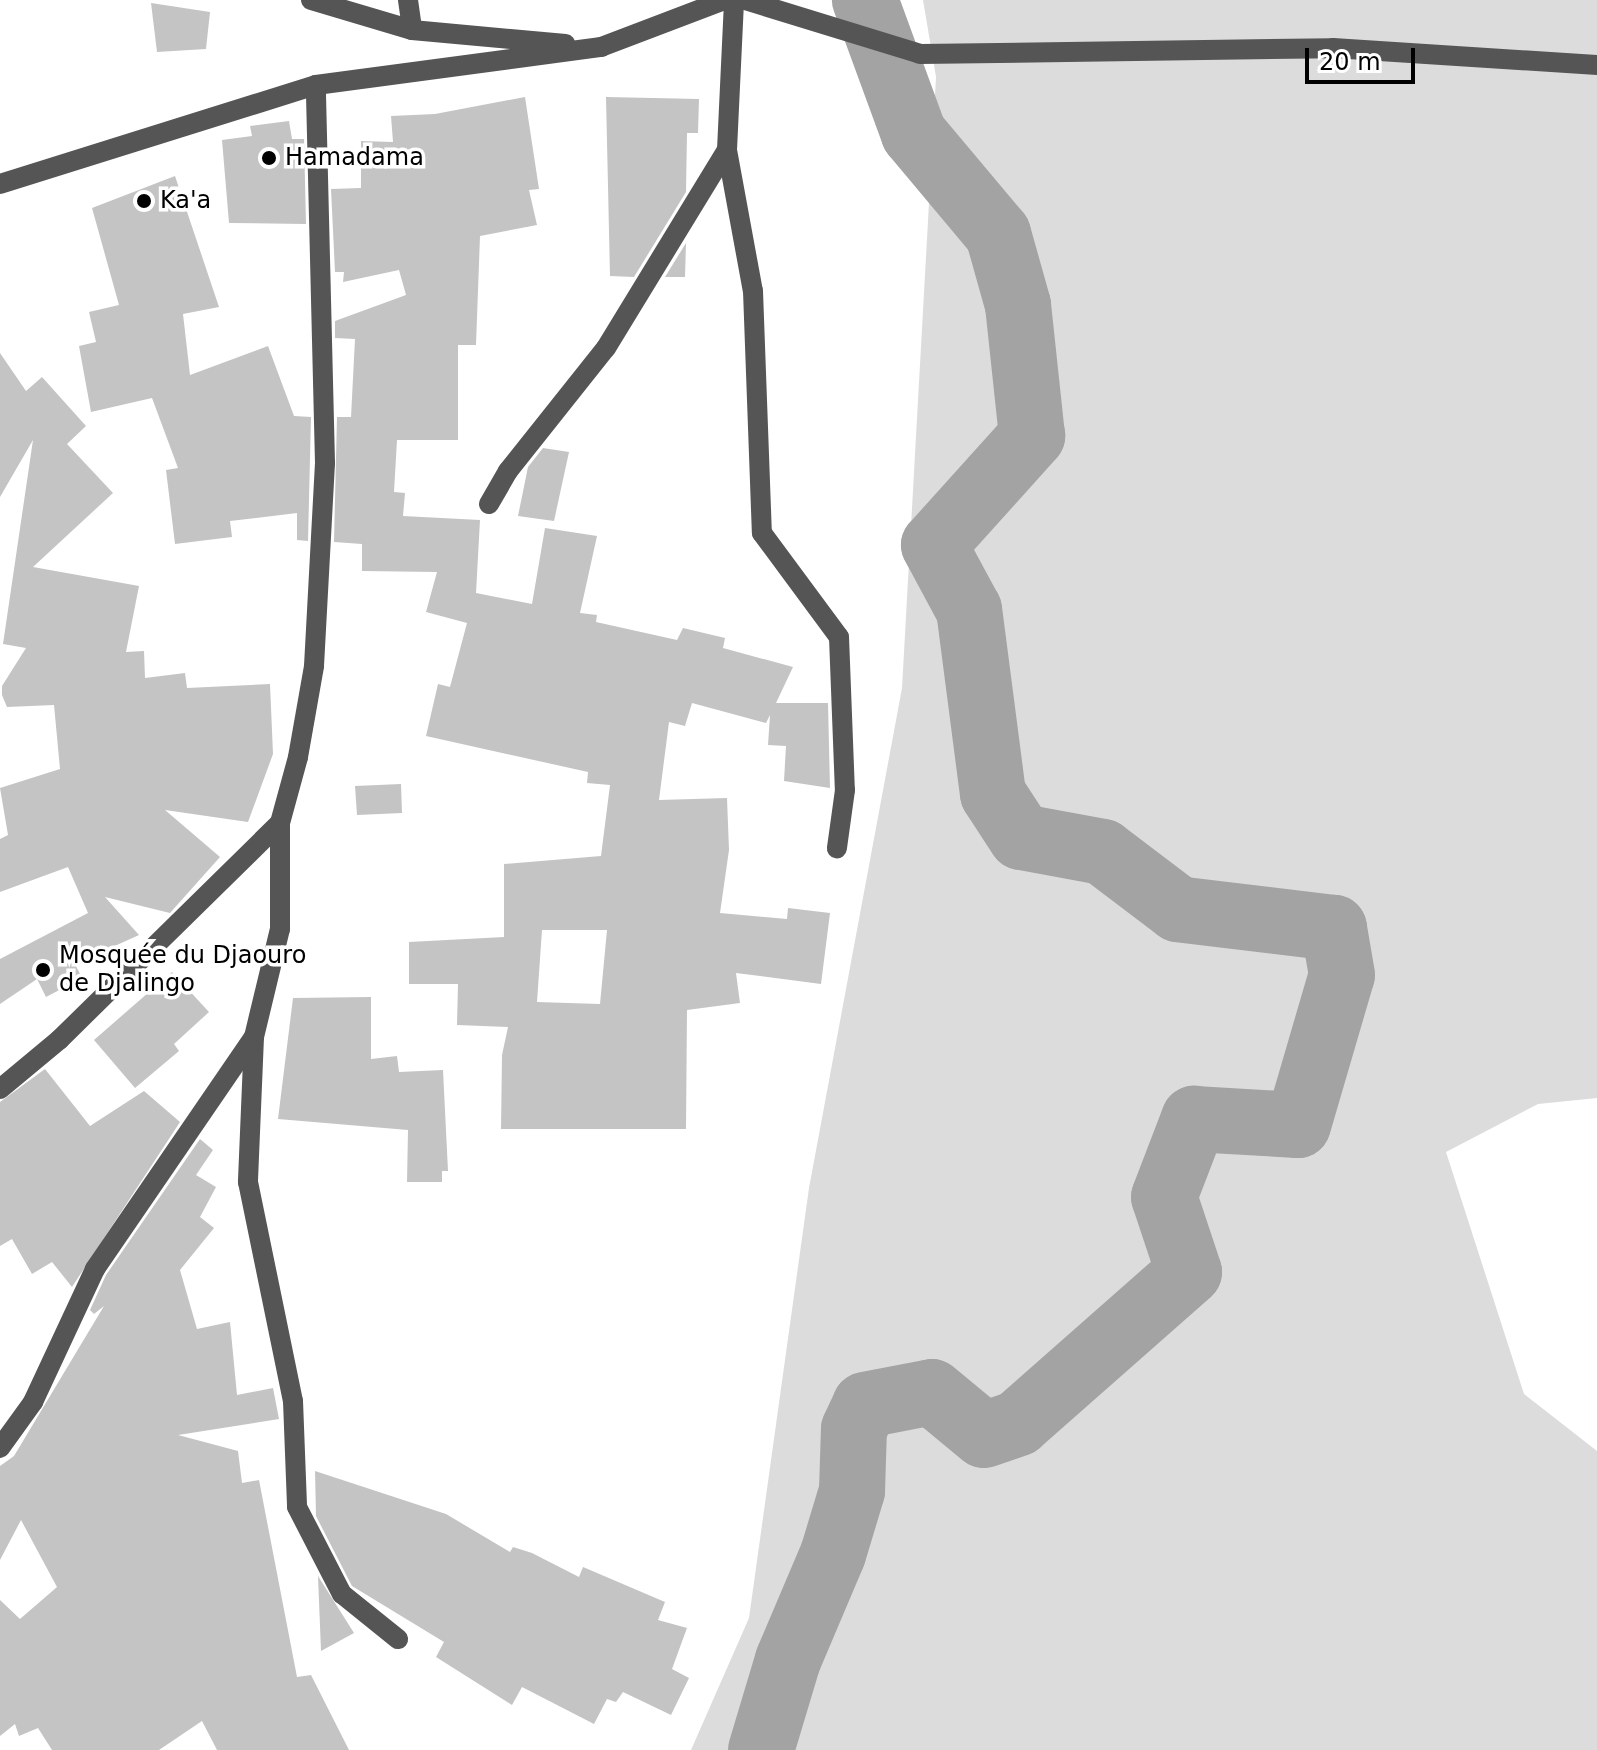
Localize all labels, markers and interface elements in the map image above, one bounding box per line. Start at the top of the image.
scale bar [1309,32,1419,82]
text: 20 m [1319,48,1381,76]
place label: Hamadama [285,144,424,172]
marker: Hamadama [260,149,278,167]
place label: Ka'a [160,187,211,215]
marker: Ka'a [135,192,153,210]
place label: Mosquée du Djaouro de Djalingo [59,942,306,998]
marker: Mosquée du Djaouro de Djalingo [34,961,52,979]

